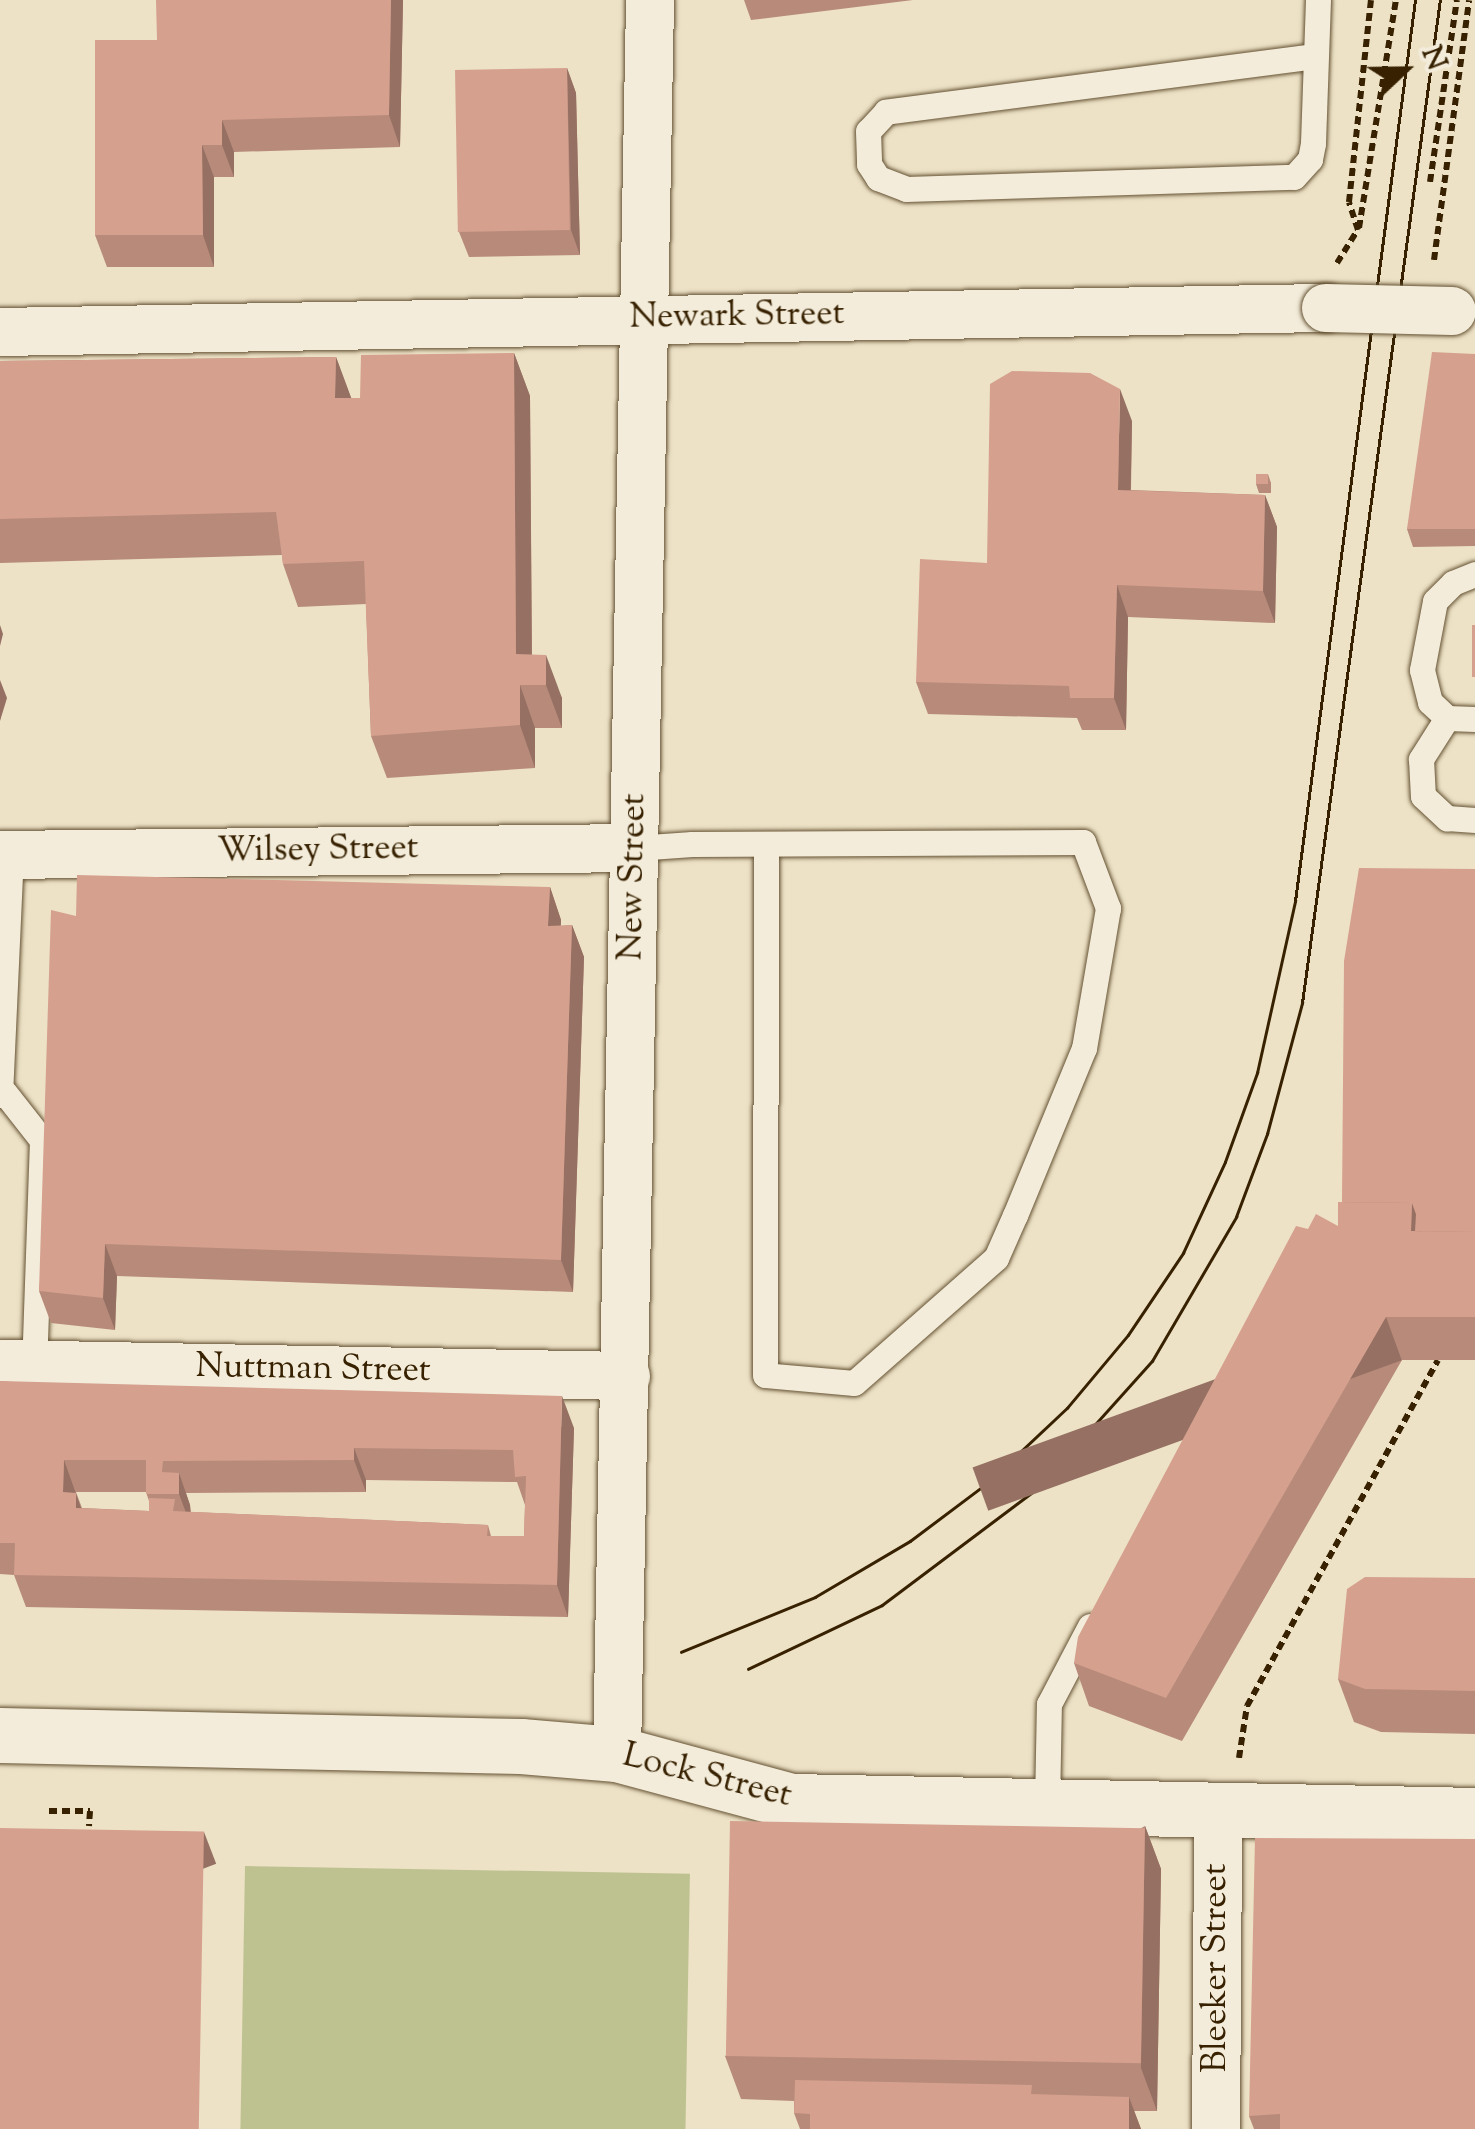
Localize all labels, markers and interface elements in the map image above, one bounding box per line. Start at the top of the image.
north arrow [1355,20,1455,120]
text: N [1410,41,1456,77]
street label: Newark Street [629,294,845,340]
street label: New Street [612,793,656,961]
street label: Wilsey Street [217,828,419,874]
street label: Nuttman Street [195,1347,431,1393]
street label: Lock Street [618,1736,796,1818]
street label: Bleeker Street [1196,1863,1238,2073]

